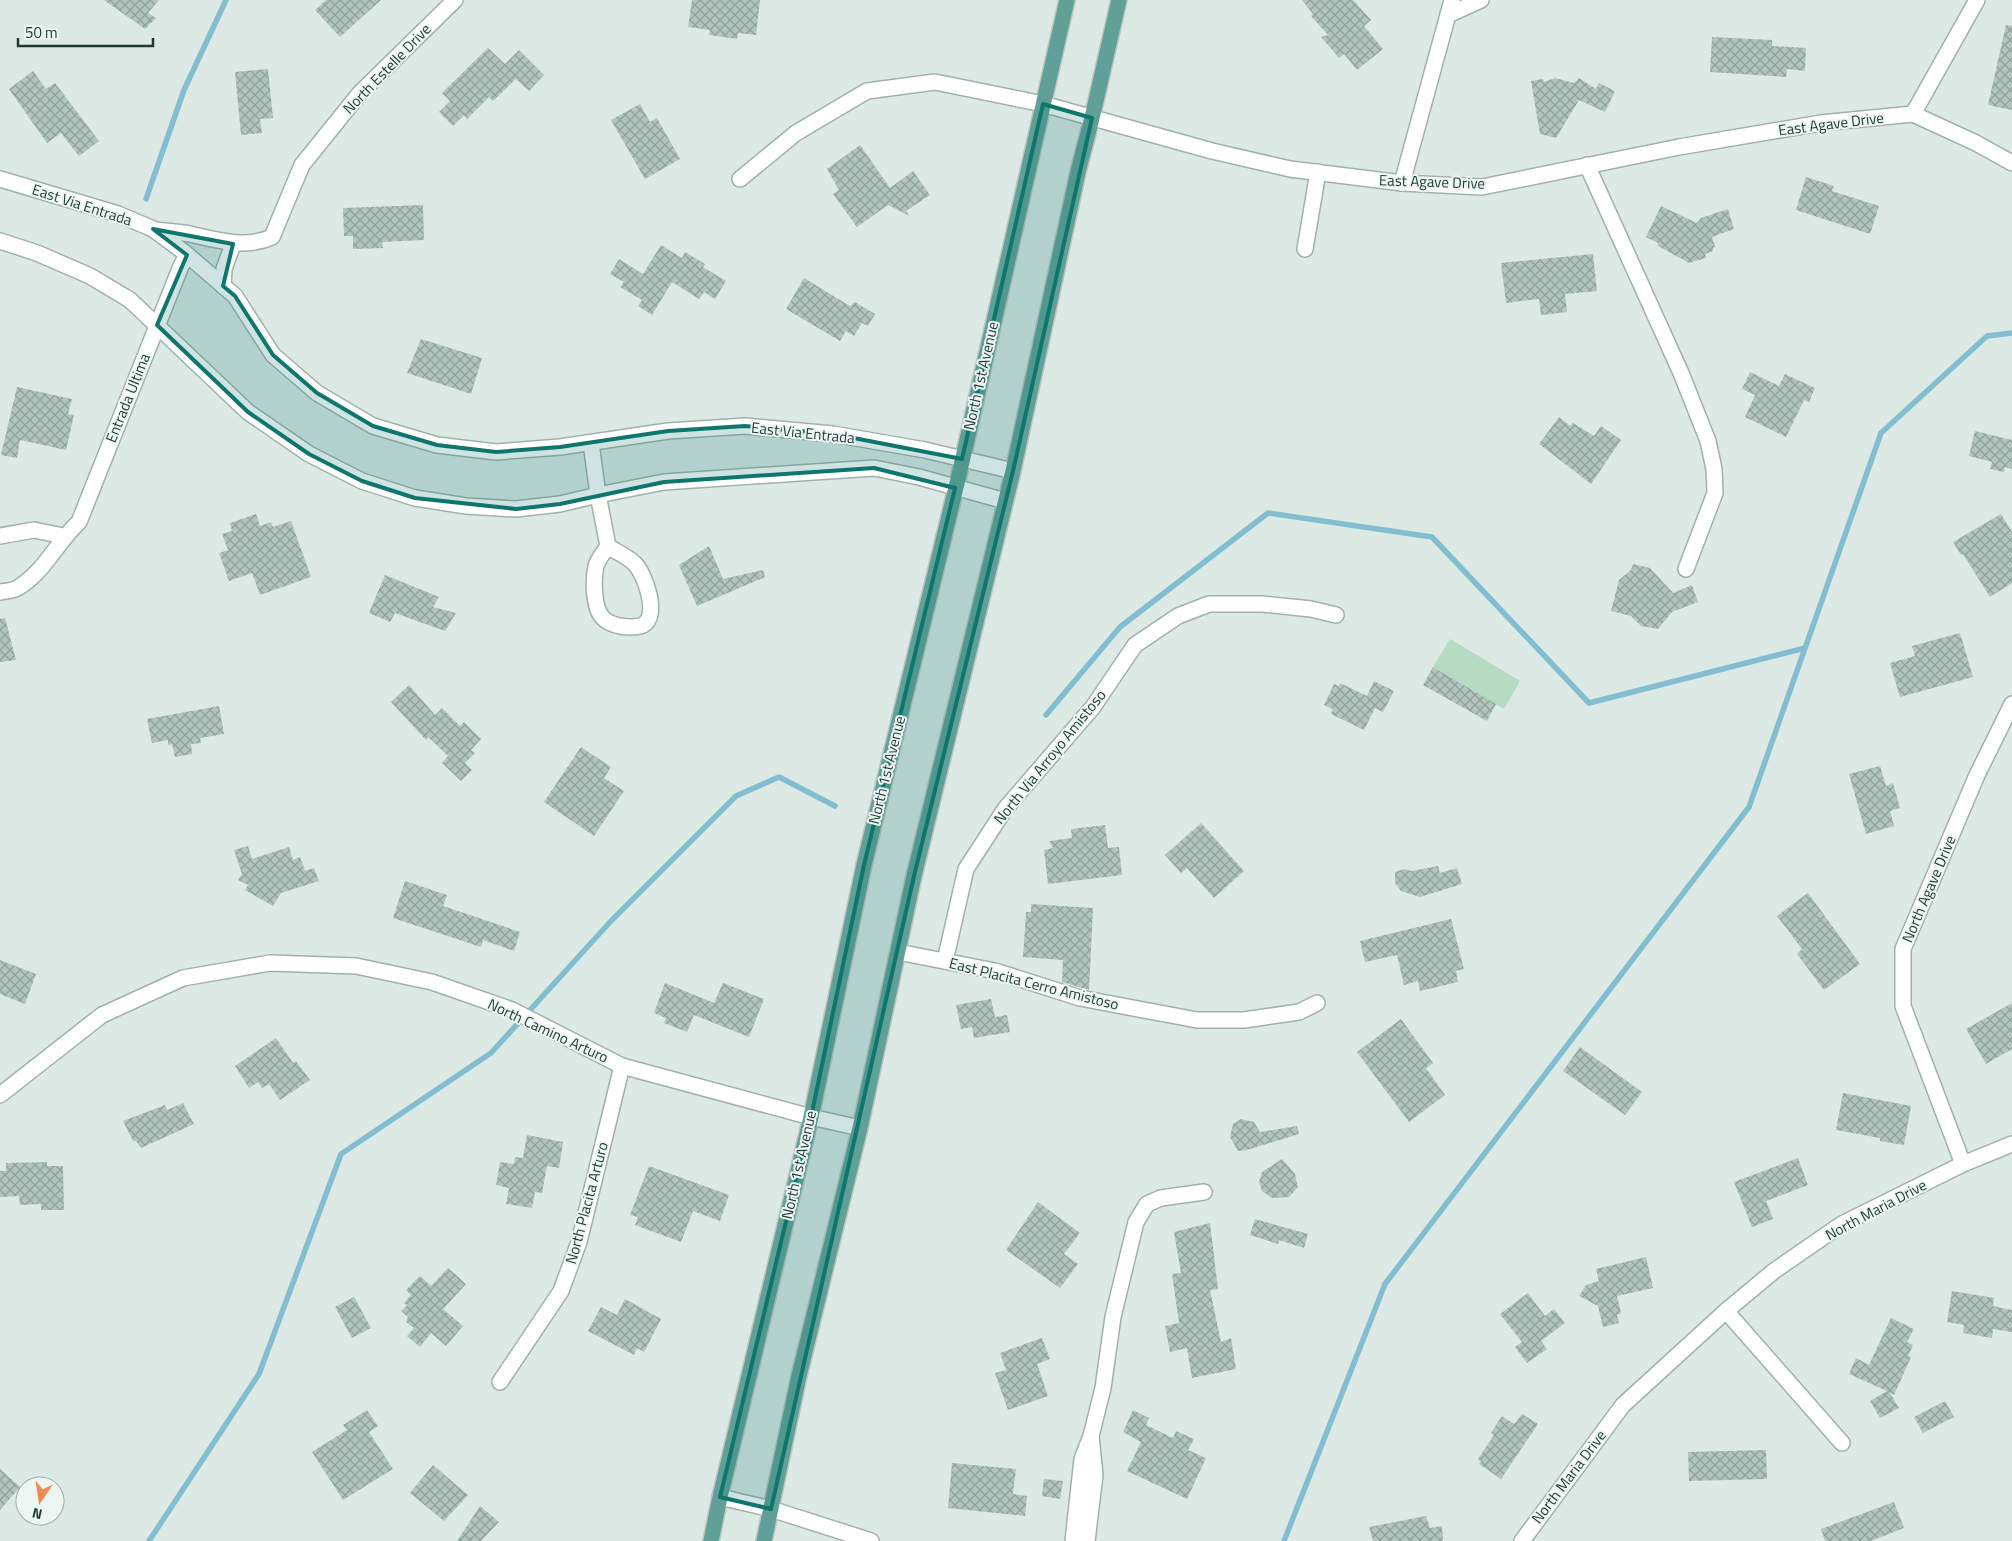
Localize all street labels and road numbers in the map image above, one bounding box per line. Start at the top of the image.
street label: North Estelle Drive [337,18,436,119]
street label: East Agave Drive [1777,106,1885,141]
street label: East Agave Drive [1379,168,1485,195]
street label: East Via Entrada [29,178,136,232]
street label: North 1st Avenue [957,319,1004,432]
street label: Entrada Ultima [99,349,156,446]
street label: East Via Entrada [750,416,856,449]
street label: North Via Arroyo Amistoso [988,684,1111,829]
street label: North 1st Avenue [862,713,911,826]
street label: North Agave Drive [1896,832,1961,946]
street label: East Placita Cerro Amistoso [947,951,1121,1016]
street label: North Camino Arturo [484,992,612,1069]
street label: North 1st Avenue [775,1108,822,1221]
street label: North Placita Arturo [559,1139,614,1267]
street label: North Maria Drive [1821,1173,1931,1246]
street label: North Maria Drive [1526,1425,1611,1528]

